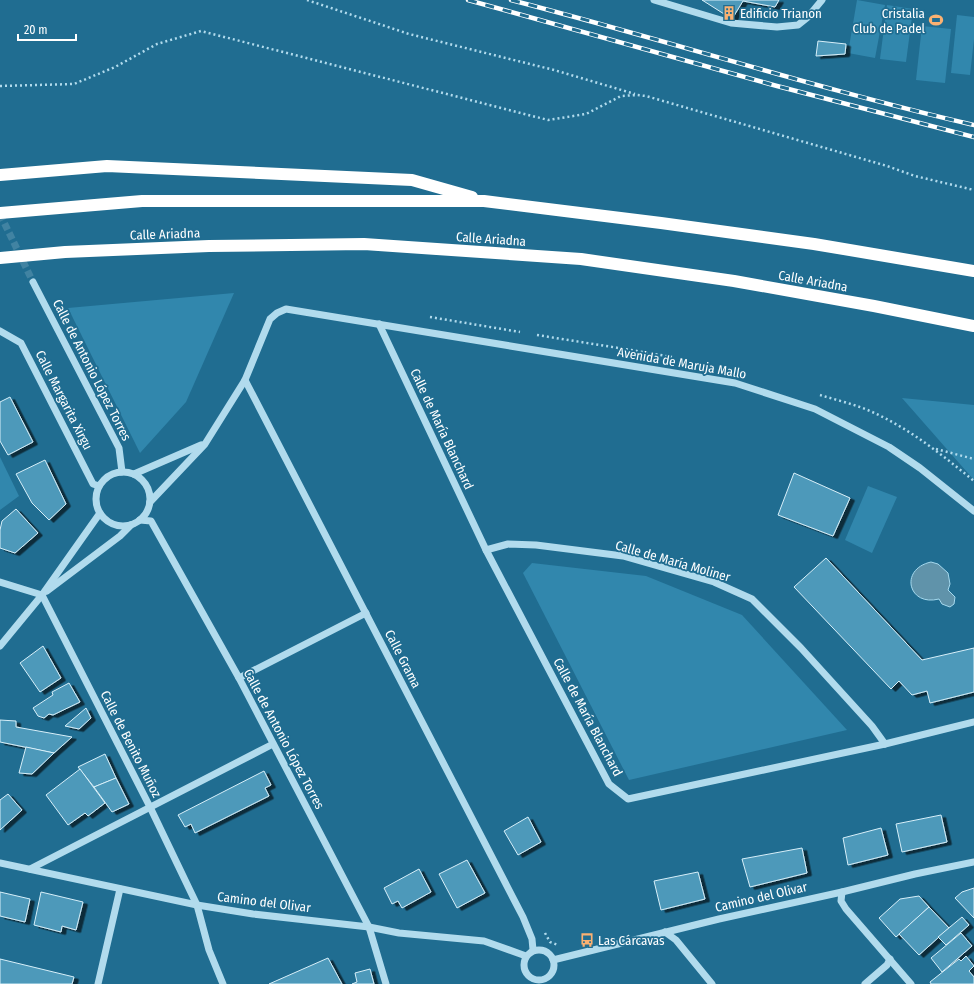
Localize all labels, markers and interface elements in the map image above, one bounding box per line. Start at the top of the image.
building icon: Edificio Trianon [721,5,737,21]
place label: Edificio Trianon [740,6,822,21]
place label: Cristalia Club de Padel [853,6,926,36]
sports icon: Cristalia Club de Padel [928,12,944,28]
scale bar [18,16,76,42]
text: 20 m [24,23,48,37]
street label: Calle Ariadna [130,225,200,243]
street label: Calle Ariadna [455,229,527,249]
street label: Calle Ariadna [777,268,849,294]
street label: Calle de Antonio López Torres [50,297,134,444]
street label: Avenida de Maruja Mallo [616,344,748,382]
street label: Calle Margarita Xirgu [32,348,96,452]
street label: Calle de María Blanchard [407,366,477,492]
street label: Calle de María Moliner [614,537,733,585]
street label: Calle Grama [382,627,424,691]
street label: Calle de María Blanchard [550,655,626,779]
street label: Calle de Antonio López Torres [241,666,328,812]
street label: Calle de Benito Muñoz [98,688,164,800]
street label: Camino del Olivar [713,879,809,915]
street label: Camino del Olivar [216,889,312,915]
bus stop icon: Las Cárcavas [579,932,595,948]
place label: Las Cárcavas [598,933,665,948]

